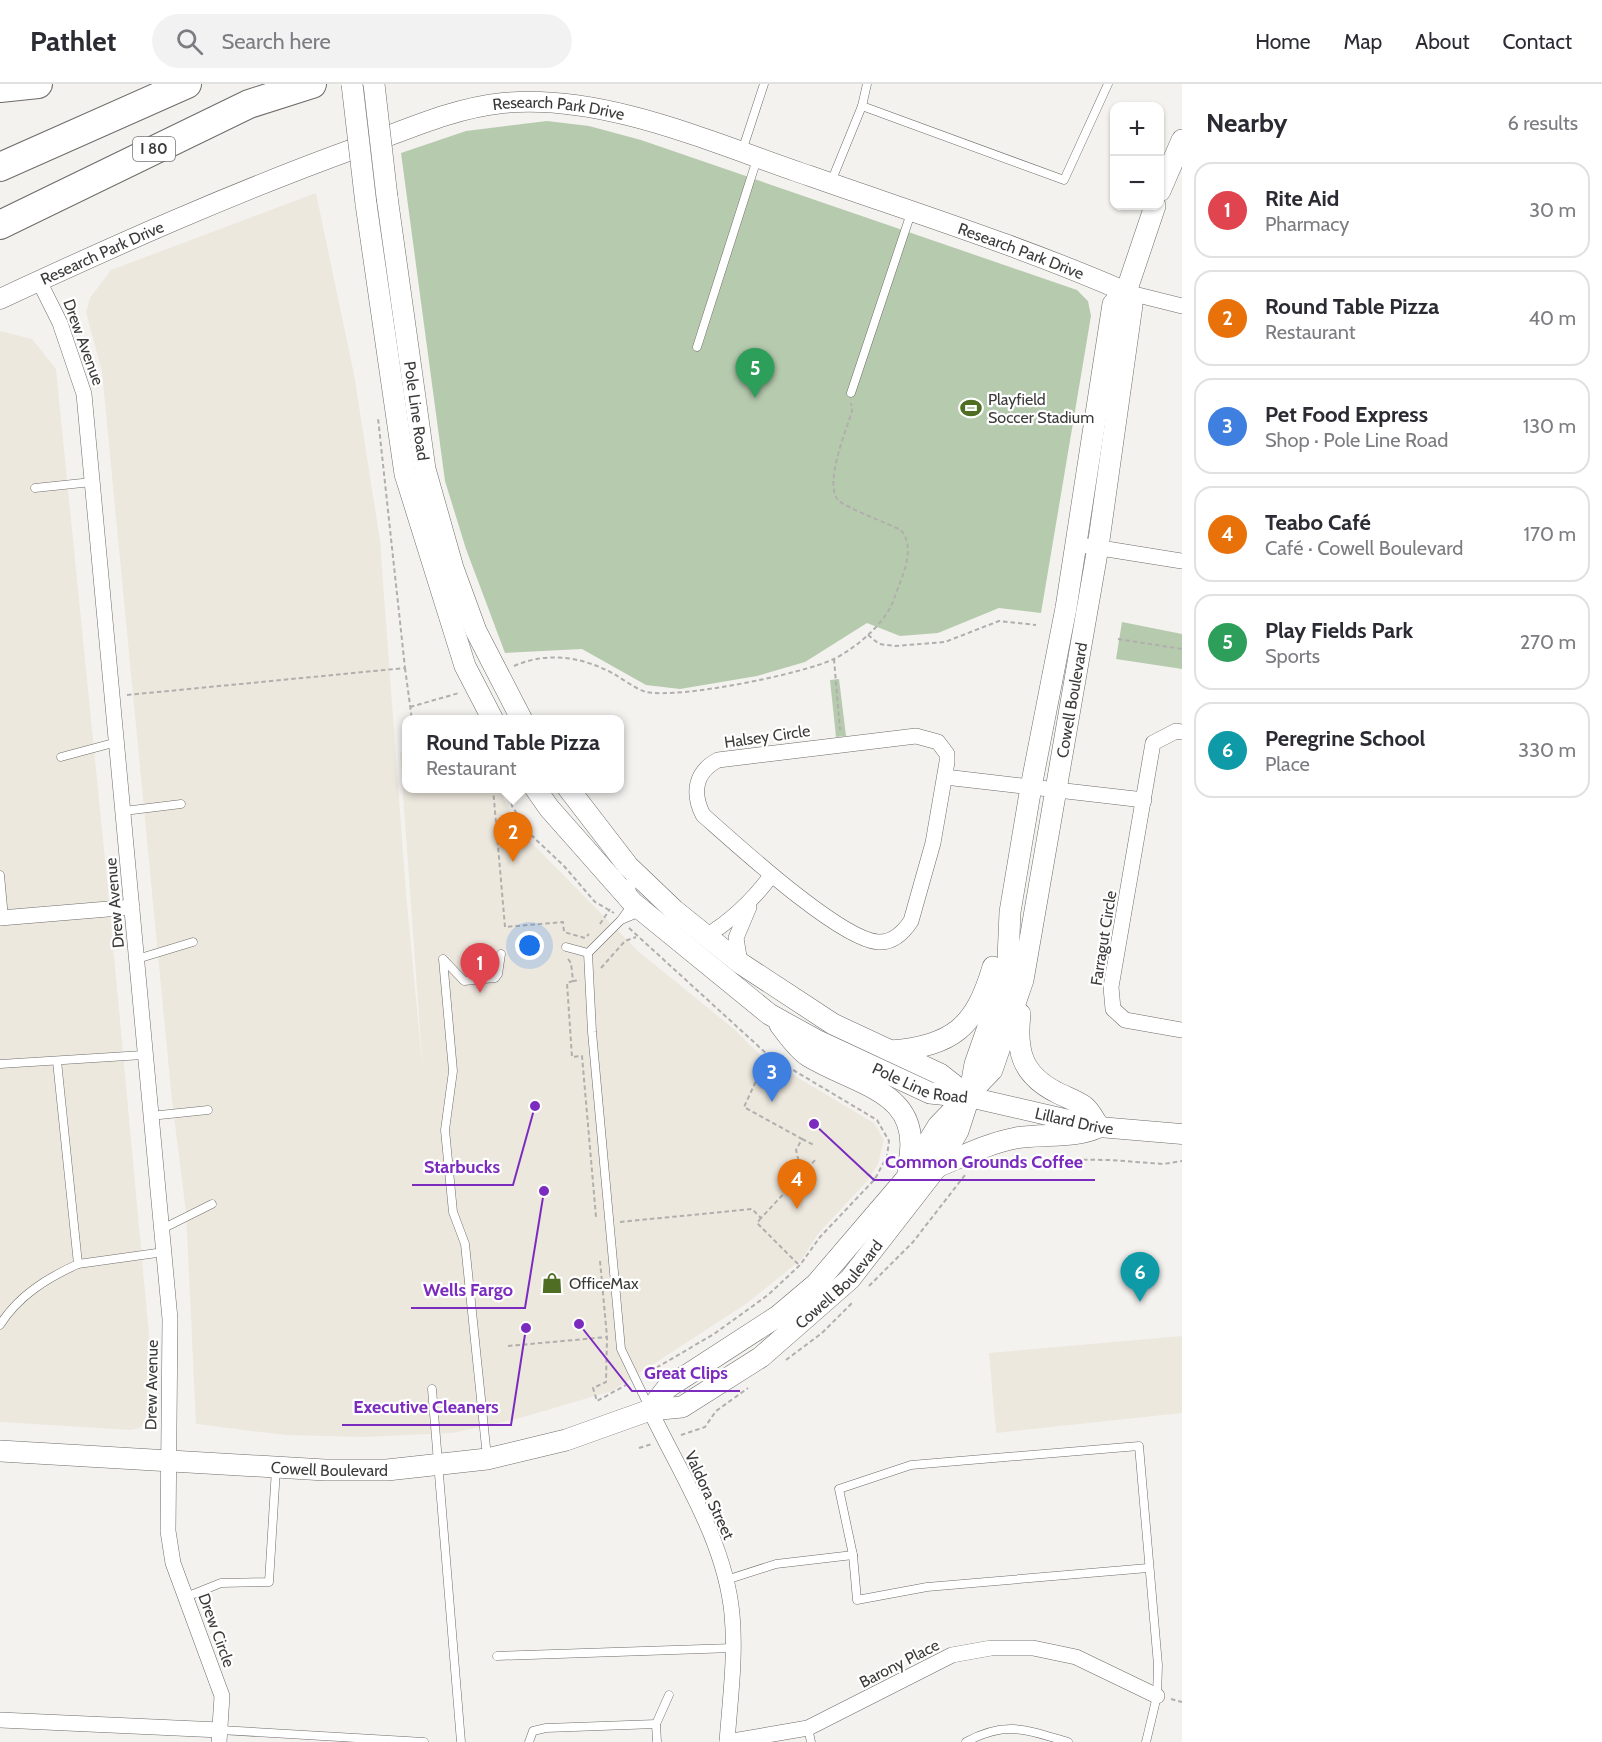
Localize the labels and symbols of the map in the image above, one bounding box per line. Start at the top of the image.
street label: Research Park Drive [491,93,626,124]
road number: I 80 [133,137,175,161]
street label: Research Park Drive [38,217,167,289]
street label: Research Park Drive [955,219,1087,283]
street label: Drew Avenue [59,296,108,388]
pin: 5 [736,348,774,398]
street label: Pole Line Road [400,360,433,462]
place label: Playfield Soccer Stadium [988,390,1094,427]
sports icon: Playfield Soccer Stadium [959,396,983,420]
street label: Cowell Boulevard [1053,641,1091,760]
street label: Halsey Circle [723,721,811,752]
pin: 2 [494,812,532,862]
street label: Drew Avenue [101,857,128,949]
street label: Farragut Circle [1087,889,1120,987]
your location [515,931,544,960]
pin: 1 [460,944,500,993]
pin: 3 [752,1052,792,1102]
street label: Pole Line Road [869,1059,969,1107]
street label: Lillard Drive [1033,1104,1114,1138]
callout: Common Grounds Coffee [874,1144,1095,1180]
callout: Starbucks [412,1149,513,1185]
text: Common Grounds Coffee [885,1151,1083,1173]
text: Starbucks [424,1156,500,1178]
pin: 4 [778,1160,816,1209]
street label: Cowell Boulevard [791,1236,887,1333]
pin: 6 [1120,1252,1160,1302]
shop icon: OfficeMax [540,1271,564,1295]
callout: Wells Fargo [411,1272,525,1308]
place label: OfficeMax [569,1274,639,1293]
text: Wells Fargo [423,1279,513,1301]
street label: Drew Avenue [141,1340,162,1430]
callout: Great Clips [632,1355,740,1391]
text: Great Clips [644,1362,728,1384]
callout: Executive Cleaners [342,1389,511,1425]
text: Executive Cleaners [353,1396,499,1418]
street label: Valdora Street [681,1448,739,1543]
street label: Cowell Boulevard [270,1458,388,1480]
street label: Drew Circle [194,1591,239,1670]
street label: Barony Place [856,1635,942,1692]

